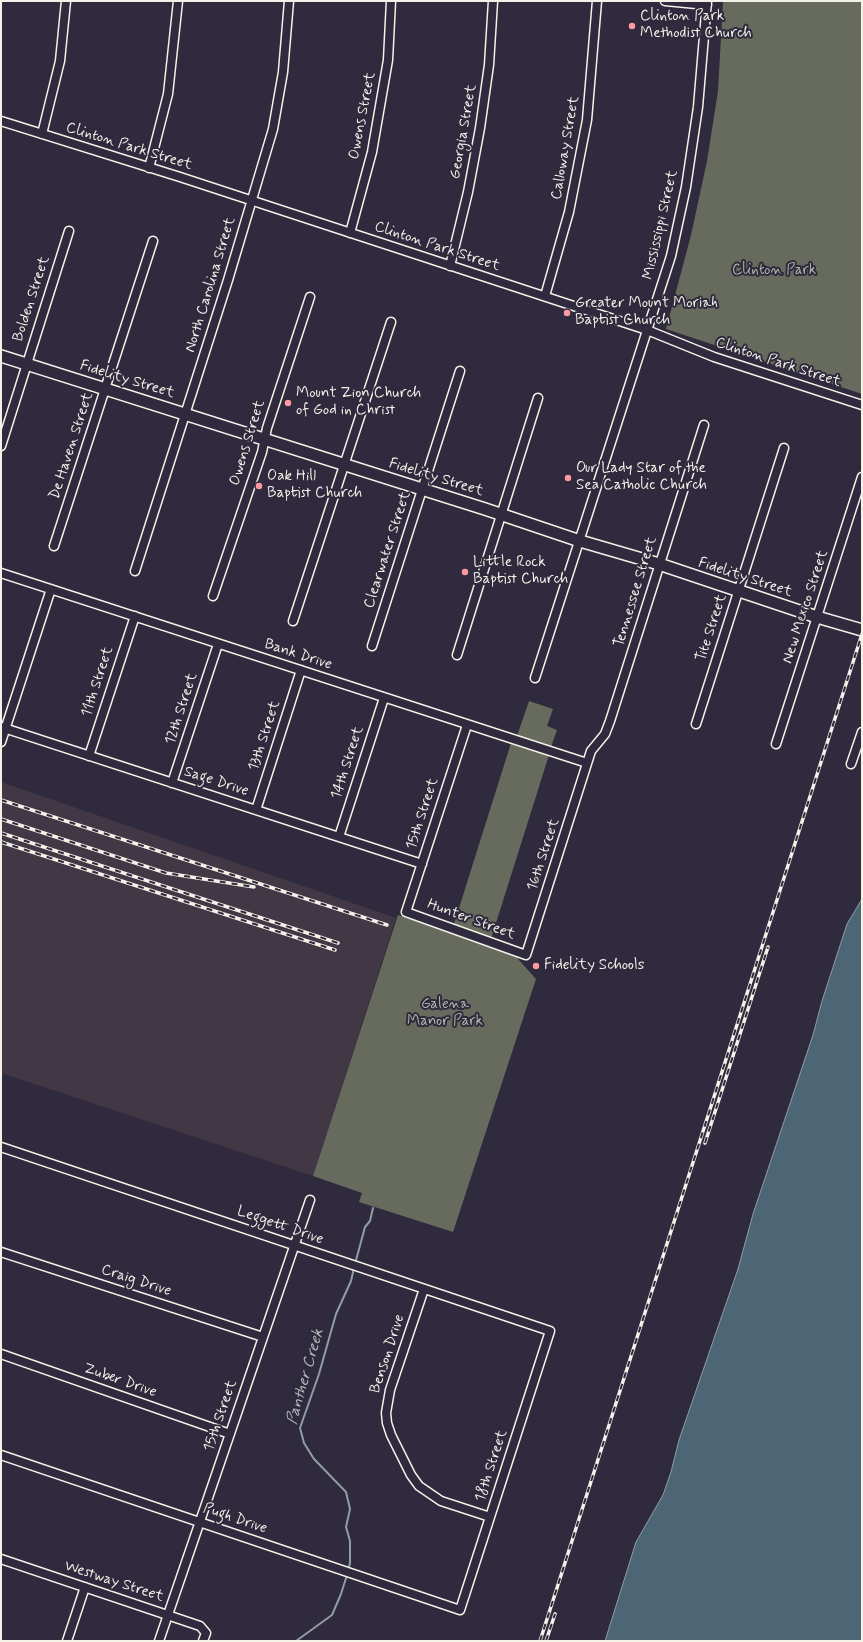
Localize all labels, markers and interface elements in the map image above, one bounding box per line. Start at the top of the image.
place label: Clinton Park Methodist Church [640,8,752,43]
marker: Clinton Park Methodist Church [627,21,637,31]
street label: Owens Street [346,71,380,161]
street label: Georgia Street [447,83,481,181]
street label: Calloway Street [548,95,584,201]
street label: Clinton Park Street [64,119,194,175]
street label: Mississippi Street [640,169,682,281]
street label: North Carolina Street [182,215,240,355]
street label: Clinton Park Street [372,218,502,276]
street label: Bolden Street [10,254,54,344]
park label: Clinton Park [732,262,816,280]
place label: Greater Mount Moriah Baptist Church [575,295,718,330]
marker: Greater Mount Moriah Baptist Church [562,308,572,318]
street label: Clinton Park Street [713,334,843,392]
street label: Fidelity Street [78,357,176,403]
place label: Mount Zion Church of God in Christ [296,385,421,420]
street label: De Haven Street [46,390,98,502]
street label: Owens Street [226,398,270,488]
marker: Mount Zion Church of God in Christ [283,398,293,408]
street label: Fidelity Street [387,455,485,501]
place label: Our Lady Star of the Sea Catholic Church [576,460,707,495]
place label: Oak Hill Baptist Church [267,468,362,503]
marker: Our Lady Star of the Sea Catholic Church [563,473,573,483]
marker: Oak Hill Baptist Church [254,481,264,491]
street label: Clearwater Street [361,489,415,611]
street label: Tennessee Street [611,535,661,649]
street label: New Mexico Street [779,548,833,666]
place label: Little Rock Baptist Church [473,554,568,589]
street label: Fidelity Street [696,554,794,602]
marker: Little Rock Baptist Church [460,567,470,577]
street label: Tite Street [693,592,731,664]
street label: Bank Drive [262,636,334,674]
street label: 11th Street [78,645,118,719]
street label: 12th Street [162,671,202,747]
street label: 13th Street [245,699,285,773]
street label: 14th Street [328,724,368,802]
street label: Sage Drive [181,763,251,801]
street label: 15th Street [403,776,443,852]
street label: 16th Street [524,817,564,893]
street label: Hunter Street [425,896,517,944]
place label: Fidelity Schools [544,957,644,975]
marker: Fidelity Schools [531,961,541,971]
park label: Galena Manor Park [407,996,483,1031]
street label: Leggett Drive [234,1203,326,1249]
street label: Craig Drive [99,1261,173,1301]
street label: Benson Drive [367,1312,409,1396]
water label: Panther Creek [283,1327,329,1427]
street label: Zuber Drive [81,1360,159,1402]
street label: 15th Street [200,1378,242,1454]
street label: 18th Street [472,1428,512,1504]
street label: Pugh Drive [201,1500,269,1538]
street label: Westway Street [62,1557,166,1607]

